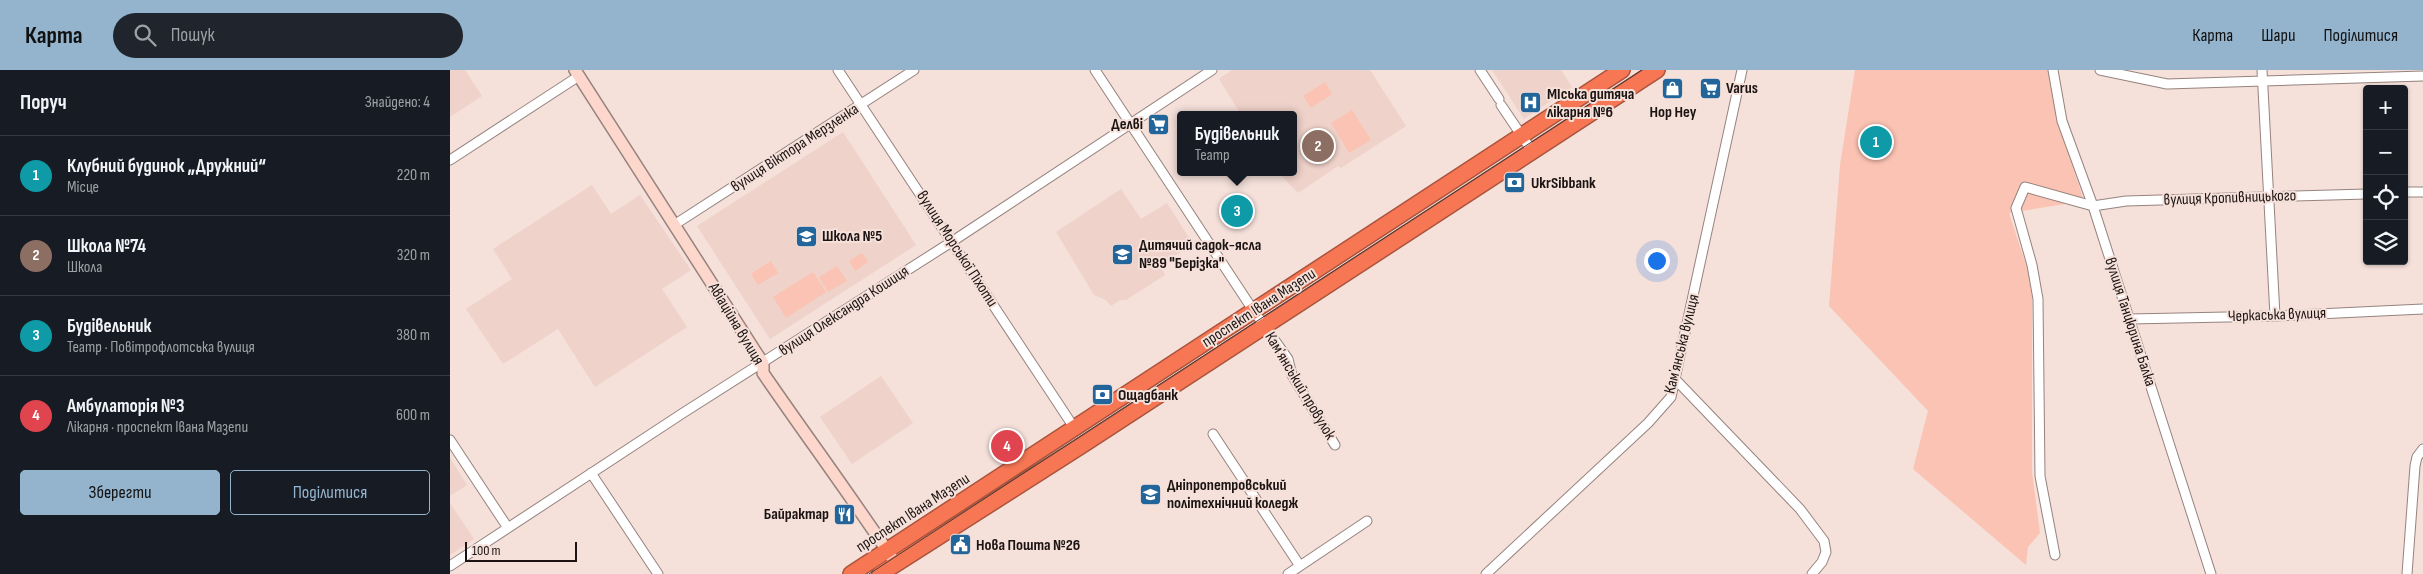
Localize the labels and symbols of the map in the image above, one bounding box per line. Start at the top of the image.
shop icon: Hop Hey [1661,76,1685,100]
supermarket icon: Varus [1698,76,1722,100]
place label: Varus [1726,79,1758,98]
place label: МІська дитяча лікарня №6 [1547,85,1634,122]
hospital icon: МІська дитяча лікарня №6 [1519,91,1543,115]
street label: вулиця Віктора Мерзленка [728,100,862,196]
place label: Hop Hey [1650,103,1697,122]
supermarket icon: Делві [1147,112,1171,136]
place label: Делві [1111,115,1143,134]
pin: 1 [1860,123,1892,161]
pin: 2 [1302,127,1334,165]
bank icon: UkrSibbank [1503,171,1527,195]
place label: UkrSibbank [1531,174,1596,193]
street label: вулиця Кропивницького [2163,186,2297,210]
street label: вулиця Морської Піхоти [912,187,1002,311]
pin: 3 [1221,192,1253,230]
school or university icon: Школа №5 [794,224,818,248]
place label: Школа №5 [822,227,882,246]
place label: Дитячий садок-ясла №89 "Берізка" [1139,236,1261,273]
school or university icon: Дитячий садок-ясла №89 "Берізка" [1111,242,1135,266]
your location [1644,248,1670,274]
street label: вулиця Танцюрина Балка [2100,255,2160,389]
street label: вулиця Олександра Кошиця [776,262,912,360]
street label: проспект Івана Мазепи [1199,264,1319,352]
street label: Авіаційна вулиця [704,279,768,368]
street label: Камʼянська вулиця [1660,292,1704,396]
street label: Черкаська вулиця [2228,304,2326,326]
street label: Камʼянський провулок [1260,329,1340,444]
bank icon: Ощадбанк [1090,383,1114,407]
place label: Ощадбанк [1118,386,1178,405]
pin: 4 [991,427,1023,465]
street label: проспект Івана Мазепи [853,469,973,557]
place label: Дніпропетровський політехнічний коледж [1167,476,1299,513]
school or university icon: Дніпропетровський політехнічний коледж [1139,482,1163,506]
restaurant icon: Байрактар [833,502,857,526]
place label: Байрактар [764,505,829,524]
public building icon: Нова Пошта №26 [948,533,972,557]
place label: Нова Пошта №26 [976,536,1080,555]
scale bar [465,539,578,562]

